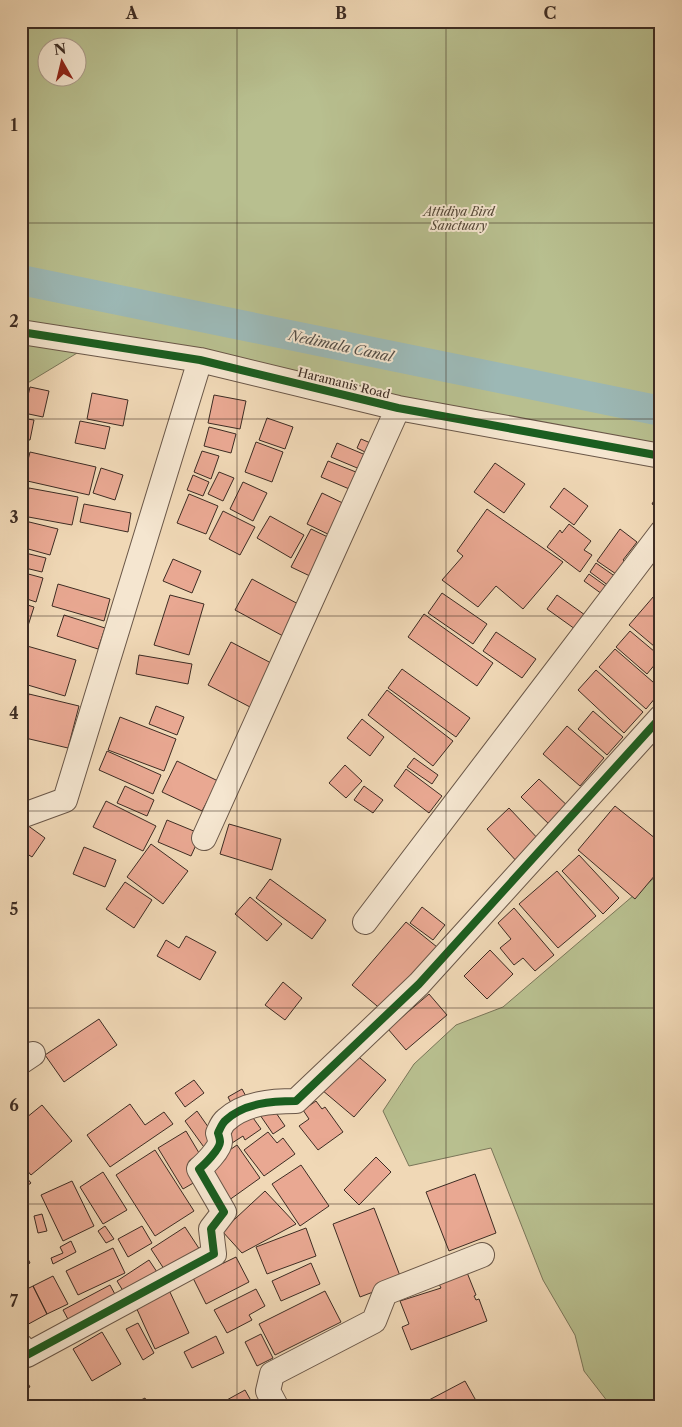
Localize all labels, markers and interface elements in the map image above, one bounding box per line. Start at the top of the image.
text: A [125,3,139,23]
text: B [335,3,347,23]
text: C [544,3,556,23]
north arrow [38,38,88,88]
text: N [53,39,67,59]
text: 1 [10,115,18,135]
park label: Attidiya Bird Sanctuary [422,204,496,233]
text: 2 [9,311,19,331]
water label: Nedimala Canal [286,326,396,366]
street label: Haramanis Road [296,364,392,402]
text: 3 [9,507,19,527]
text: 4 [9,703,19,723]
text: 5 [10,899,19,919]
text: 6 [9,1095,19,1115]
text: 7 [10,1291,19,1311]

